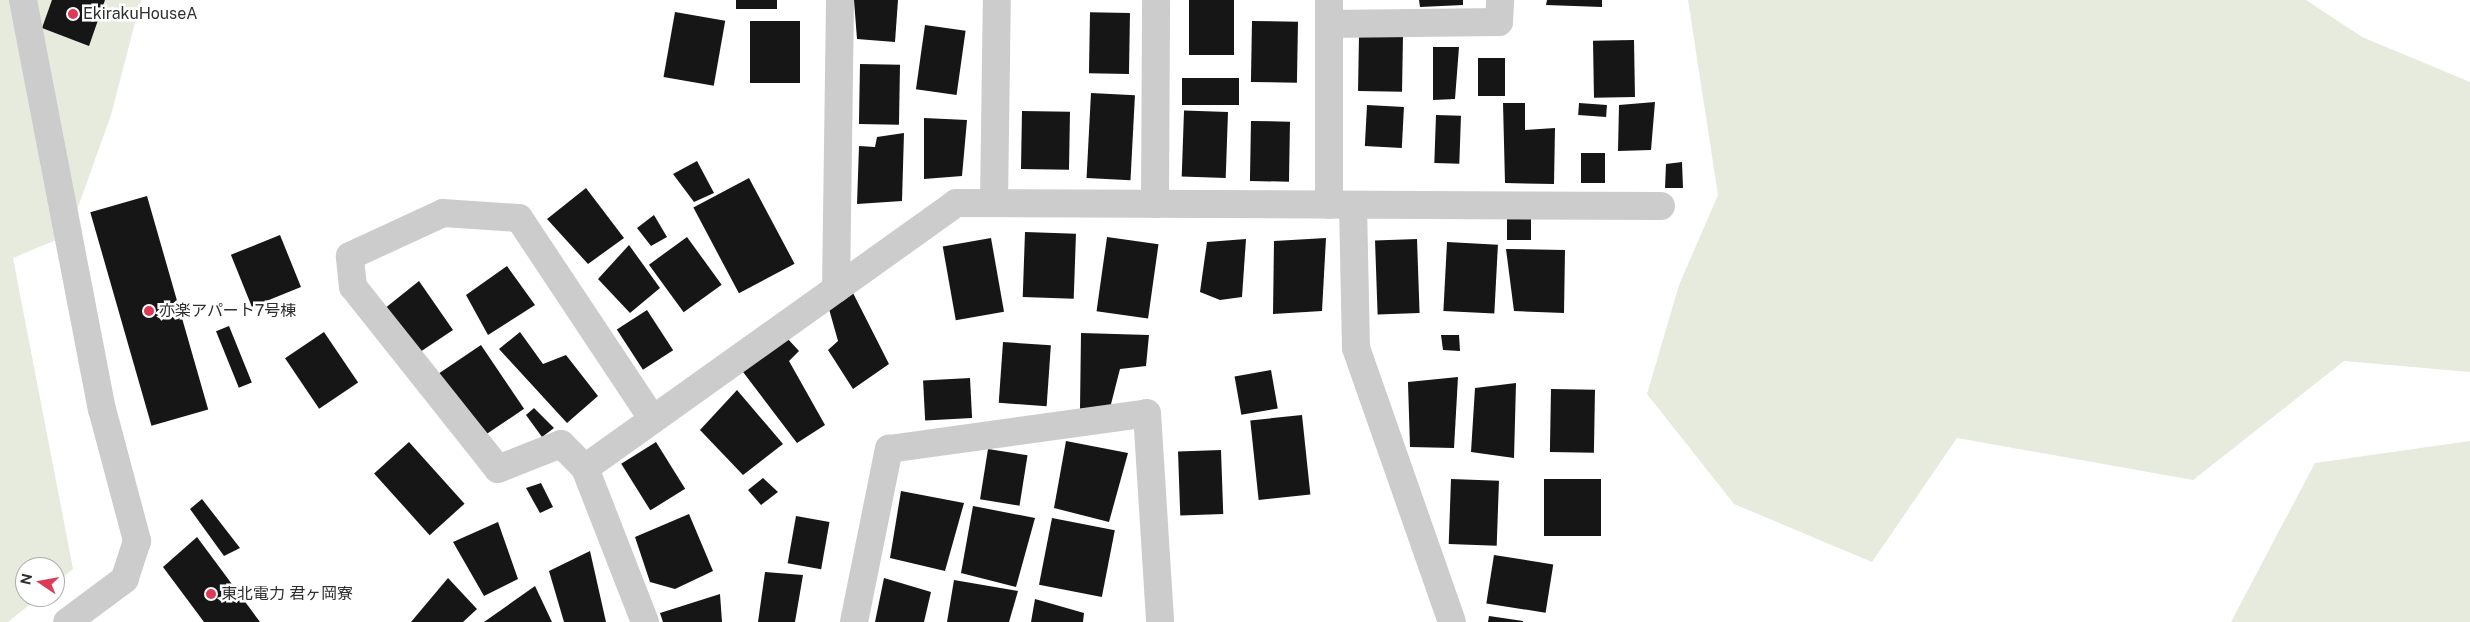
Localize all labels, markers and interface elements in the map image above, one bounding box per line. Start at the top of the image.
place label: EkirakuHouseA [83,4,198,24]
marker: EkirakuHouseA [67,8,79,20]
place label: 亦楽アパート7号棟 [159,301,297,321]
marker: 亦楽アパート7号棟 [143,305,155,317]
north arrow [15,557,65,607]
text: N [17,572,35,586]
place label: 東北電力 君ヶ岡寮 [221,584,353,604]
marker: 東北電力 君ヶ岡寮 [205,588,217,600]

